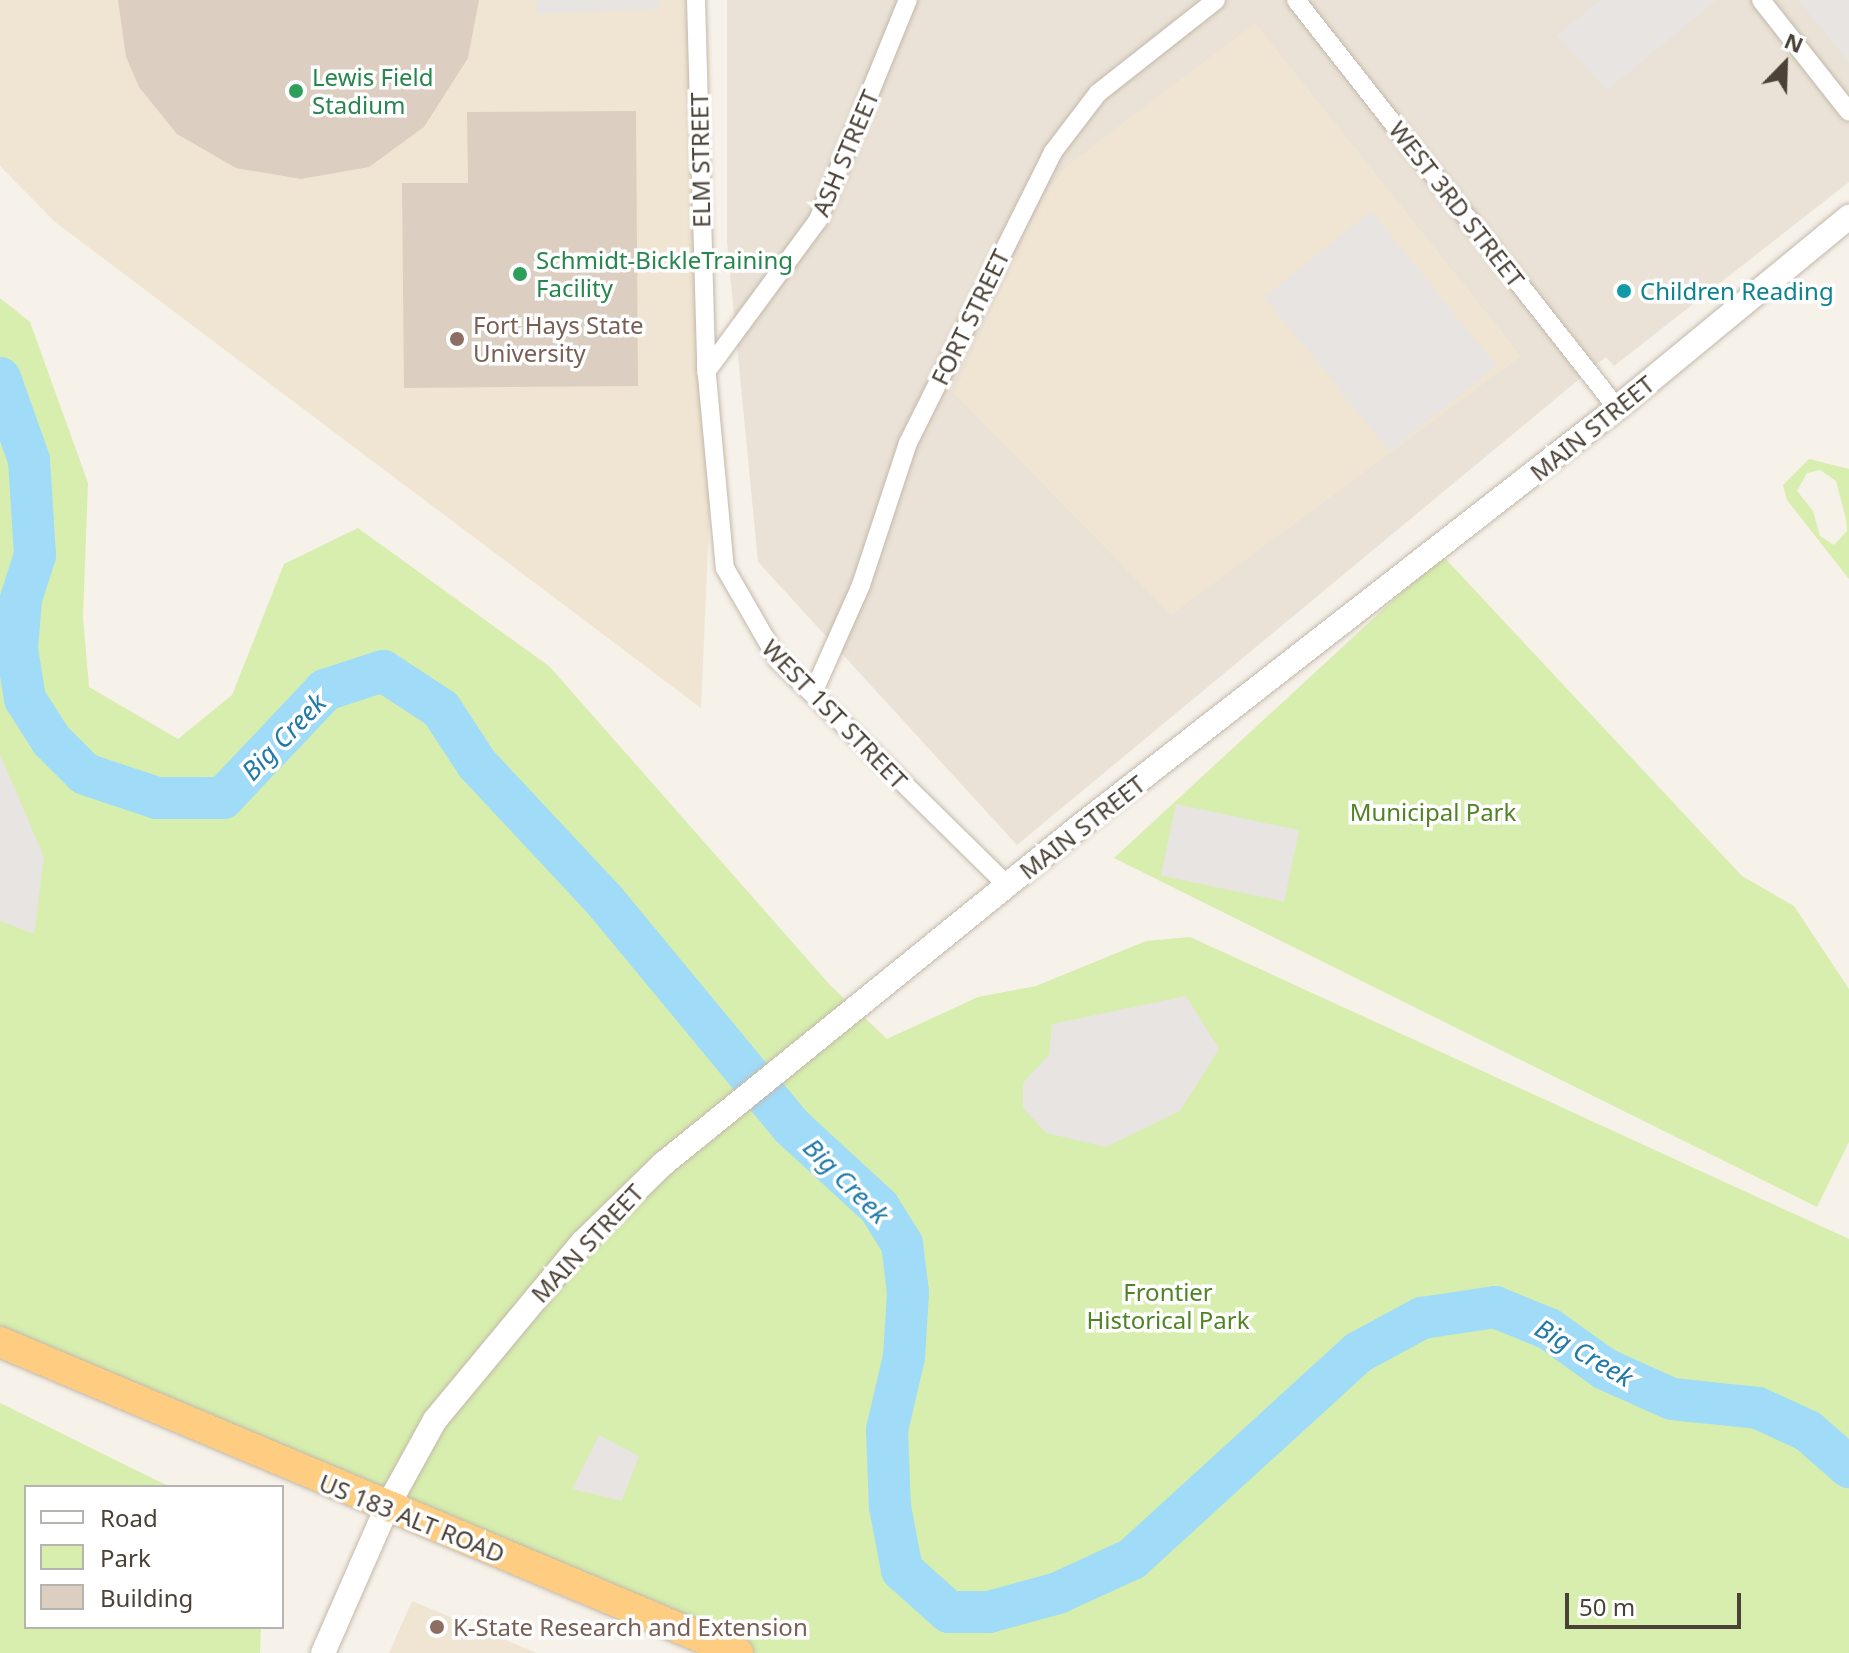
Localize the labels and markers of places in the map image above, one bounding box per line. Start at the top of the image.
place label: Lewis Field Stadium [312,63,434,119]
marker: Lewis Field Stadium [287,82,305,100]
place label: Schmidt-BickleTraining Facility [536,246,793,302]
marker: Schmidt-BickleTraining Facility [511,265,529,283]
place label: Children Reading [1640,277,1834,305]
marker: Children Reading [1615,282,1633,300]
place label: Fort Hays State University [473,311,644,367]
marker: Fort Hays State University [448,330,466,348]
place label: K-State Research and Extension [453,1613,808,1641]
marker: K-State Research and Extension [428,1618,446,1636]

